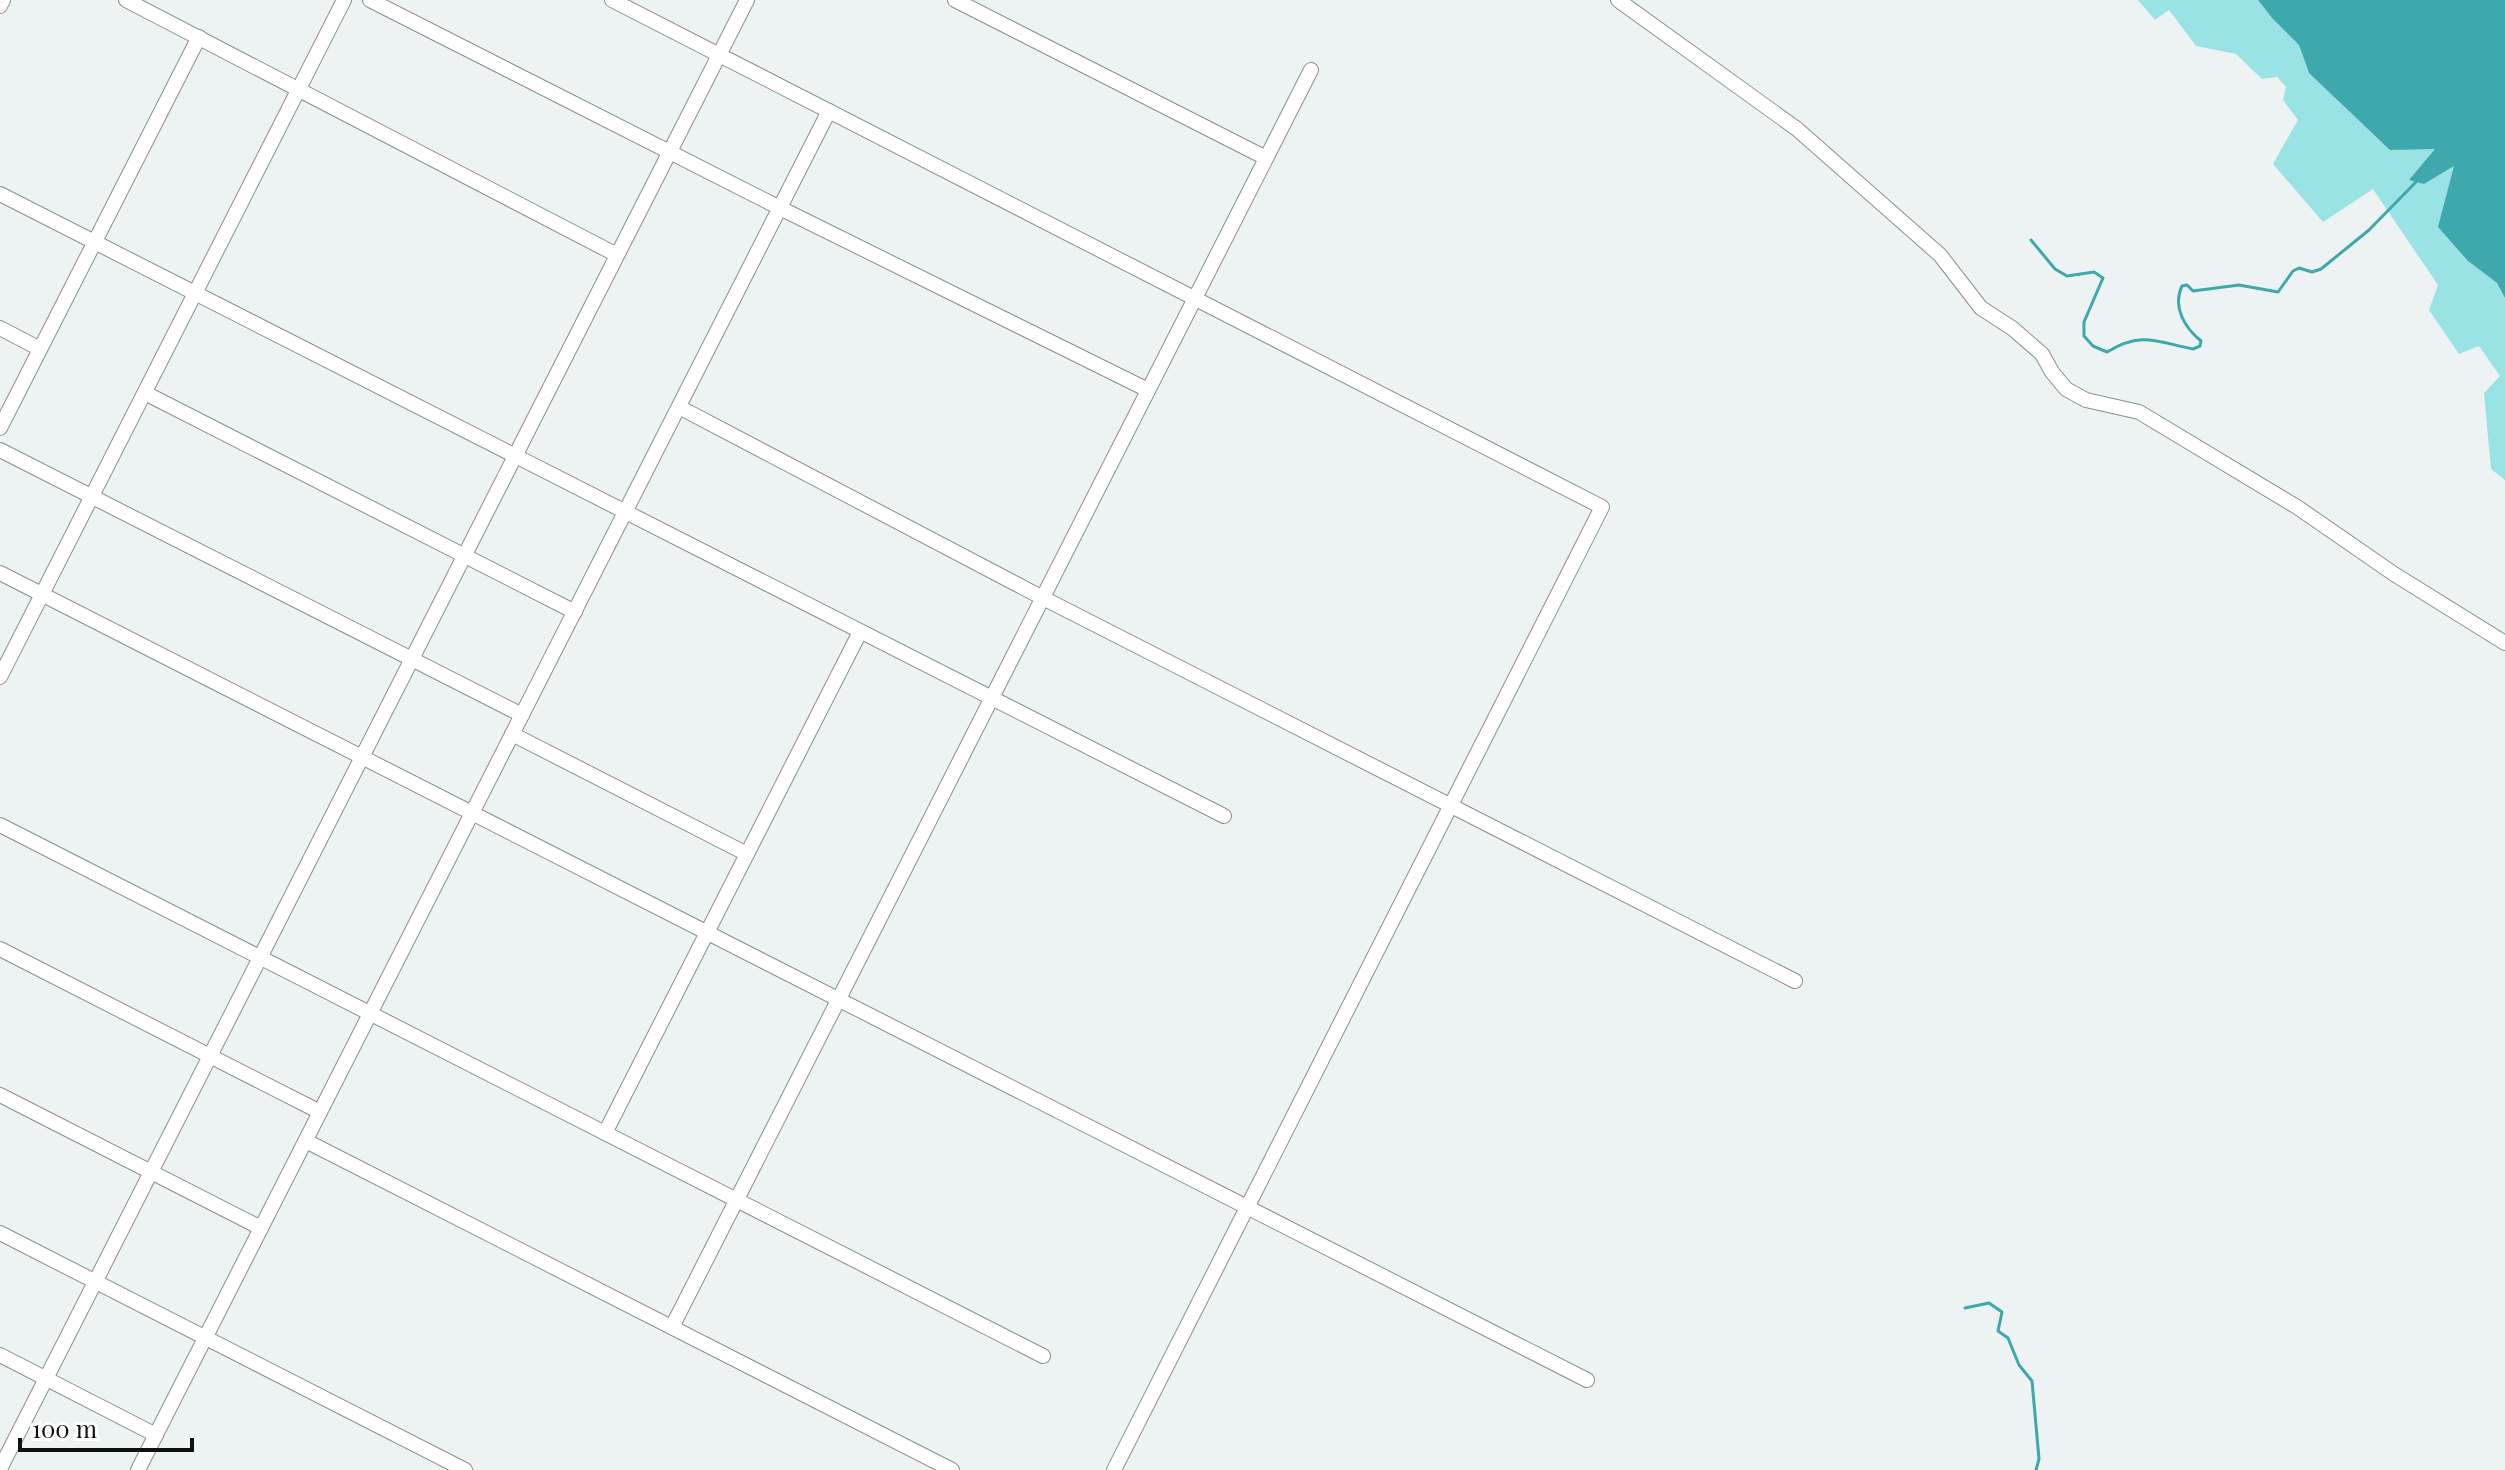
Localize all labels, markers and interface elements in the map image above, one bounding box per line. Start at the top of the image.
scale bar [20,1402,192,1452]
text: 100 m [32,1412,97,1444]

